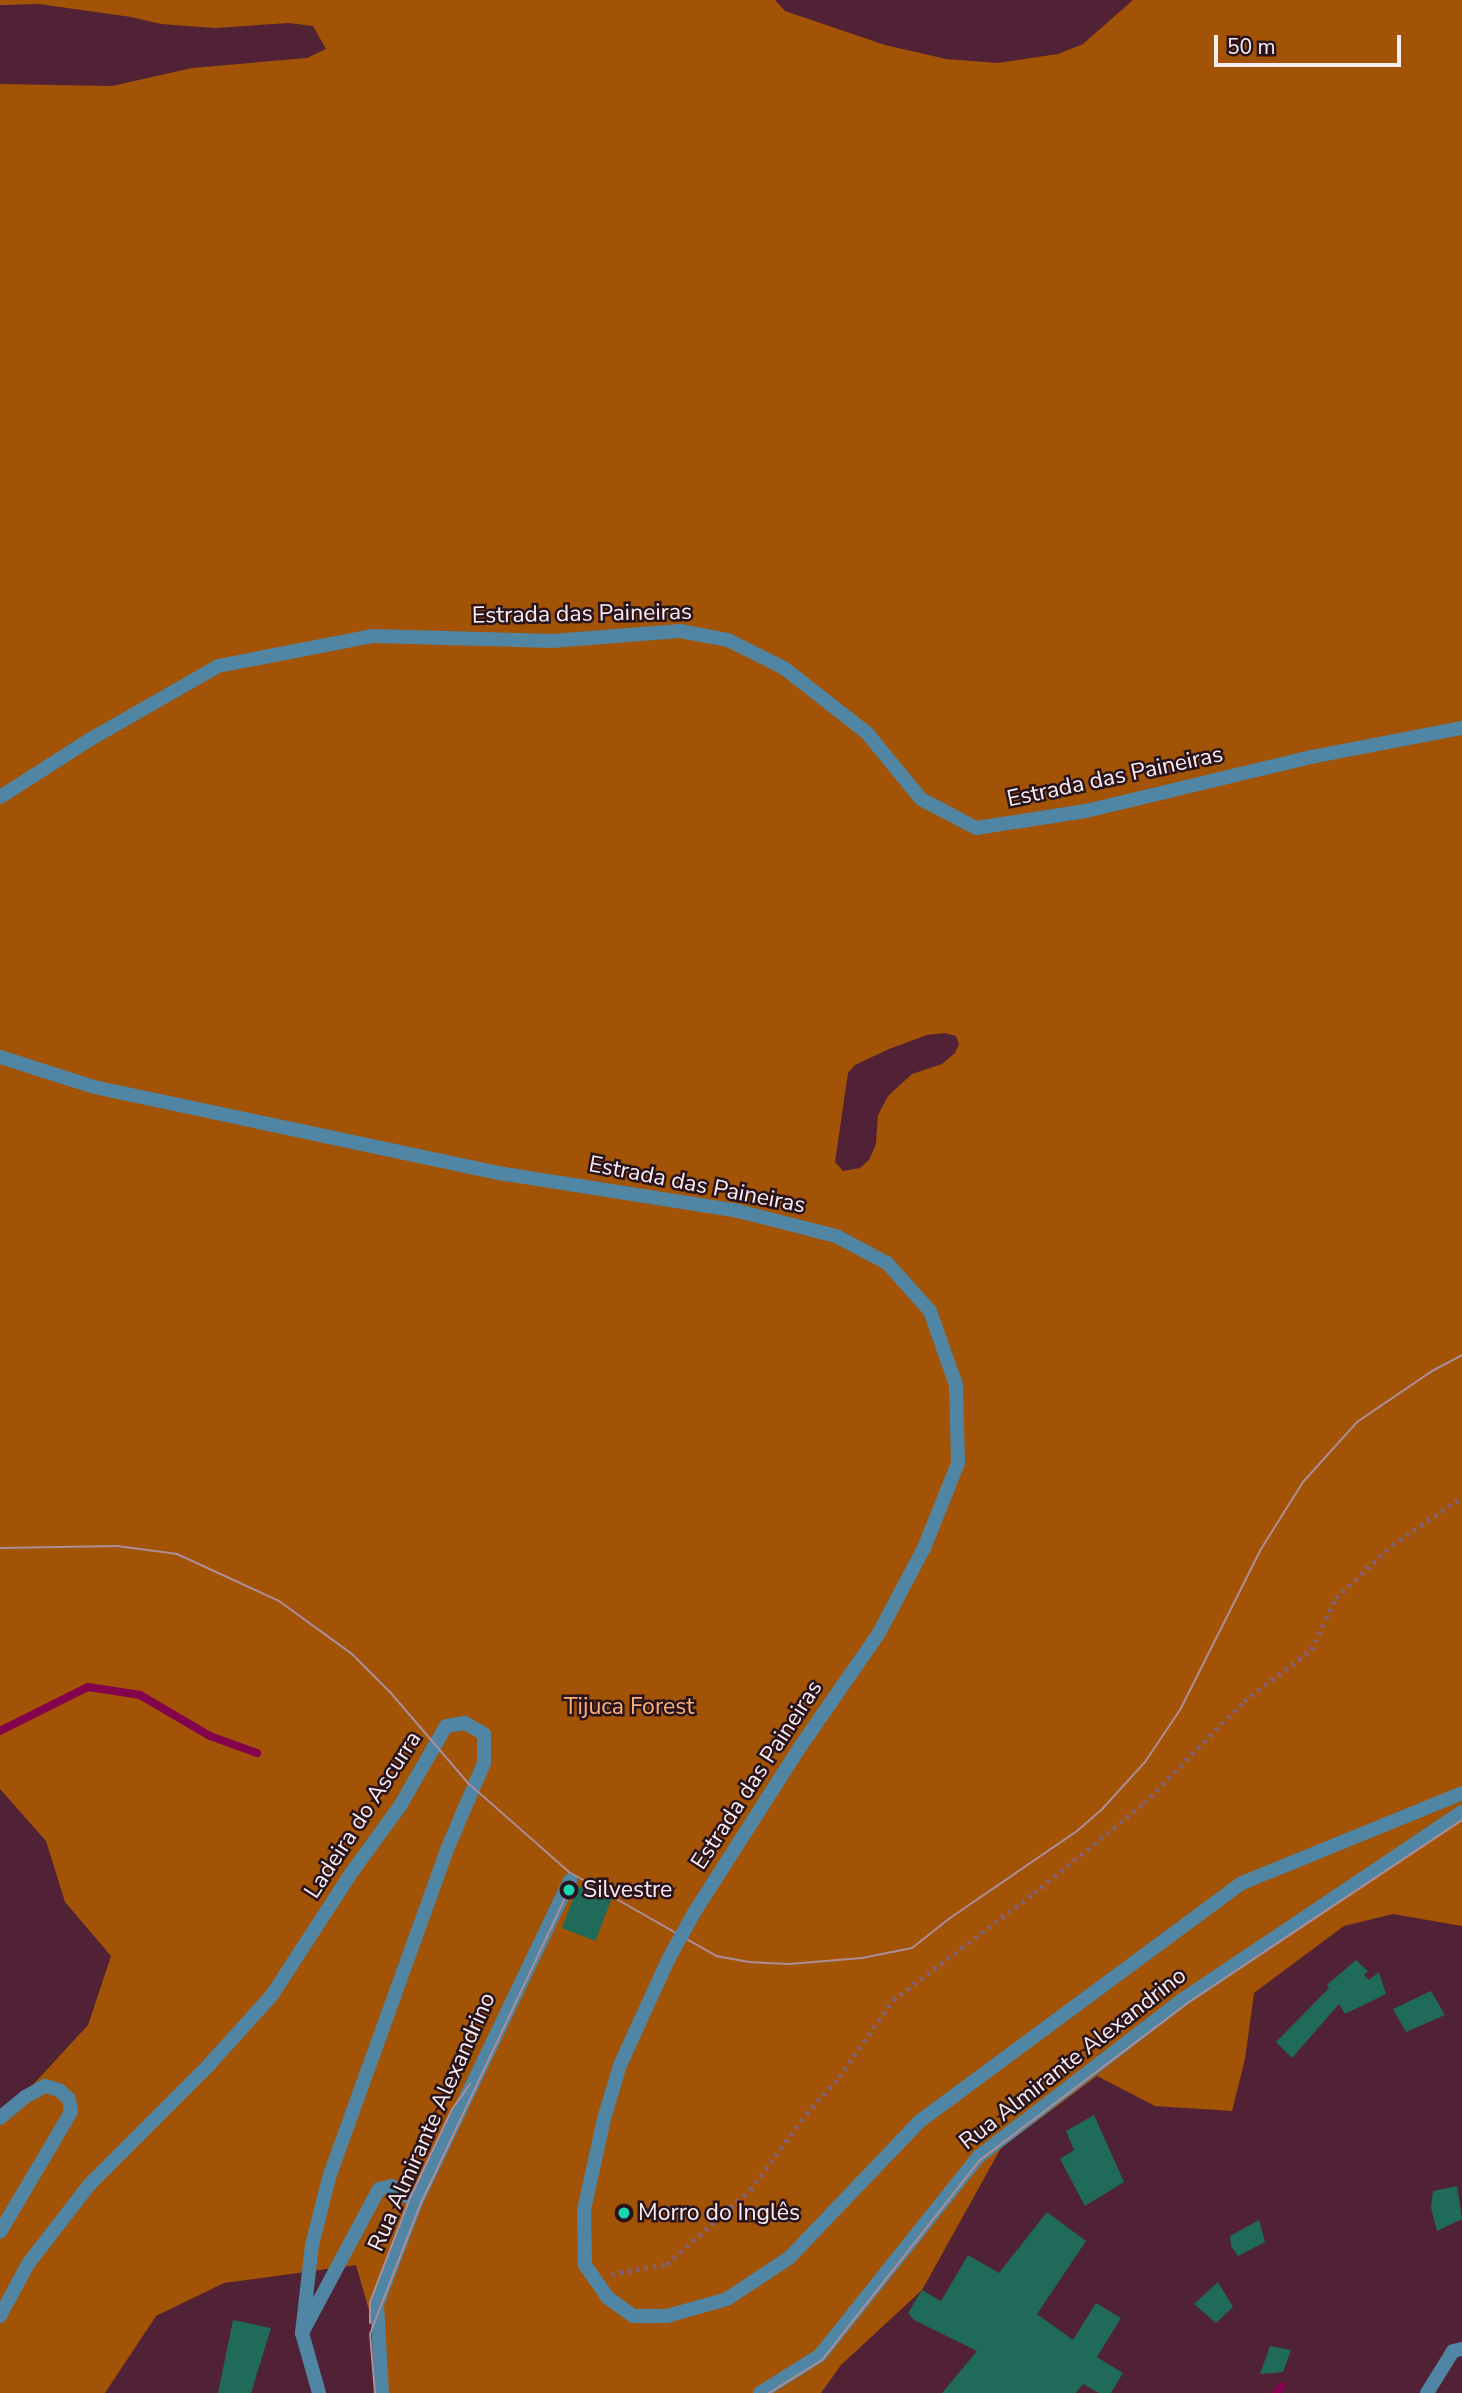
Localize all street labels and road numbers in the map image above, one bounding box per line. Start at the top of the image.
street label: Estrada das Paineiras [472,598,692,630]
street label: Estrada das Paineiras [1004,741,1226,813]
street label: Estrada das Paineiras [586,1150,808,1220]
street label: Estrada das Paineiras [685,1675,829,1875]
street label: Ladeira do Ascurra [299,1726,427,1904]
street label: Rua Almirante Alexandrino [954,1962,1192,2156]
street label: Rua Almirante Alexandrino [362,1988,502,2256]

